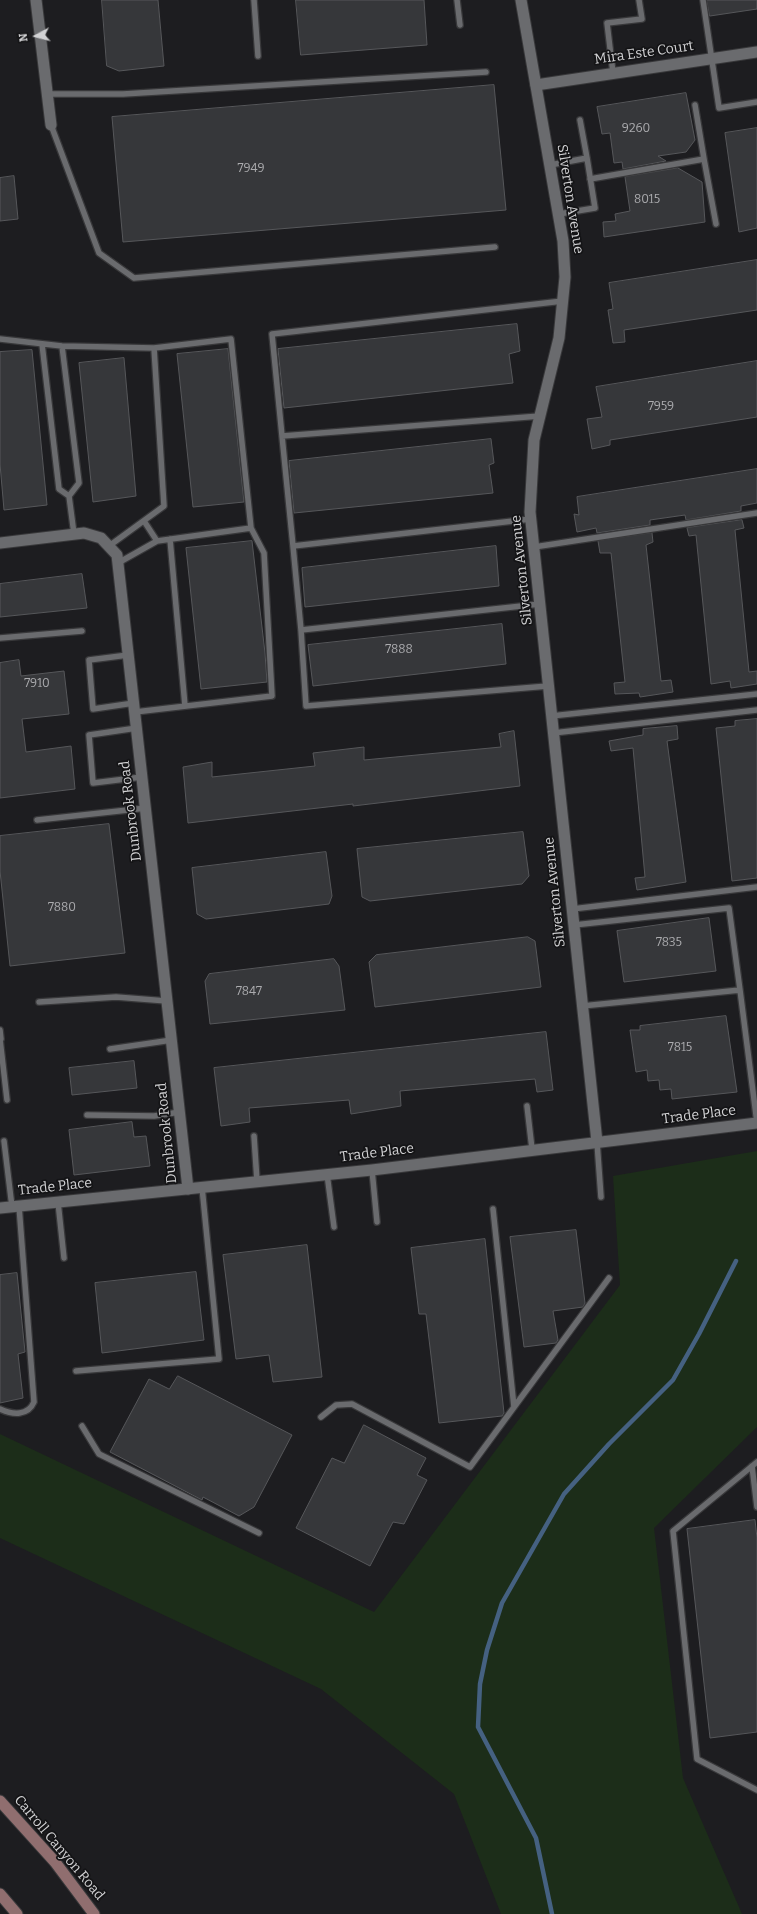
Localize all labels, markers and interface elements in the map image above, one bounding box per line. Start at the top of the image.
north arrow [16,16,56,56]
text: N [17,33,31,43]
street label: Mira Este Court [593,38,695,68]
house number: 9260 [622,122,650,136]
street label: Silverton Avenue [553,143,587,255]
house number: 7949 [238,162,264,176]
house number: 8015 [634,193,660,207]
house number: 7959 [648,400,674,414]
street label: Silverton Avenue [508,514,536,626]
house number: 7888 [385,643,413,657]
house number: 7910 [24,677,50,691]
street label: Dunbrook Road [116,760,146,862]
street label: Silverton Avenue [541,836,569,948]
house number: 7880 [48,901,76,915]
house number: 7835 [656,936,682,950]
house number: 7847 [236,985,262,999]
house number: 7815 [668,1041,692,1055]
street label: Dunbrook Road [153,1082,181,1184]
street label: Trade Place [661,1102,737,1128]
street label: Trade Place [339,1140,415,1166]
street label: Trade Place [17,1175,93,1199]
street label: Carroll Canyon Road [10,1792,108,1904]

